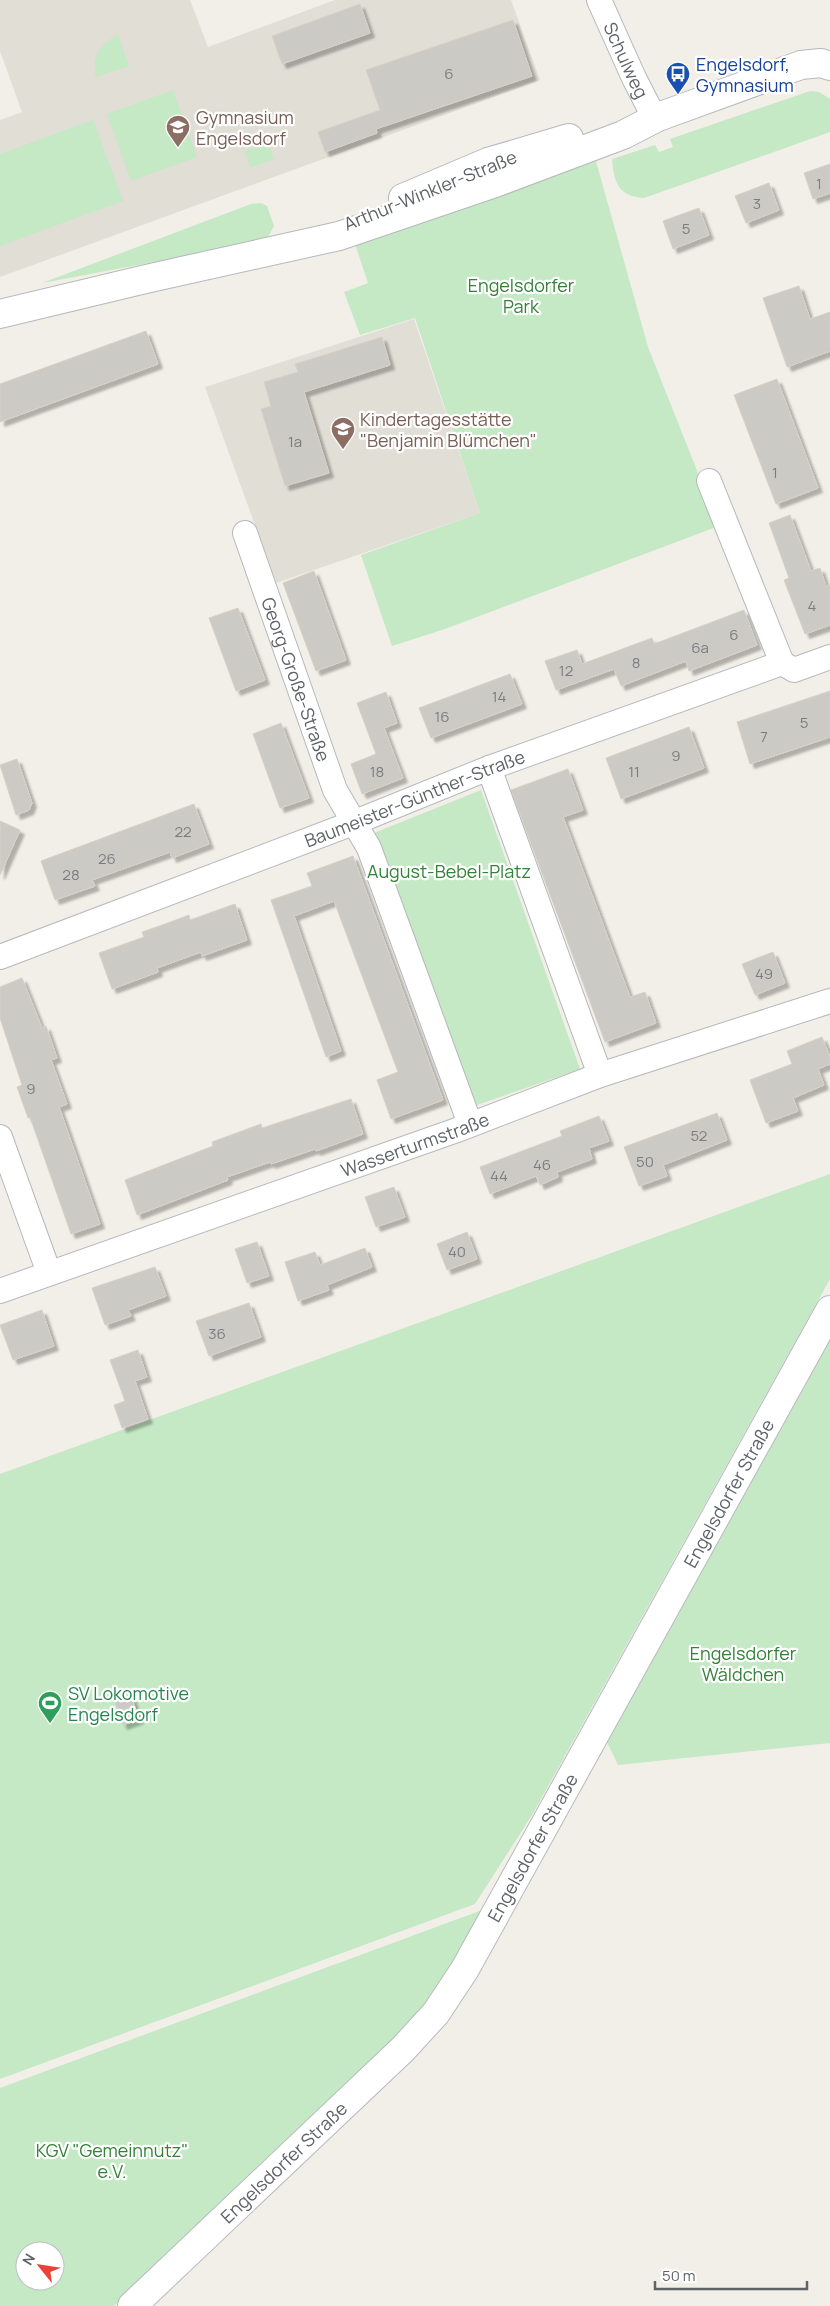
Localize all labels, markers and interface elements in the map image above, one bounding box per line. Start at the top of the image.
street label: Schulweg [598,18,654,102]
place label: Engelsdorf, Gymnasium [696,52,794,97]
bus stop icon: Engelsdorf, Gymnasium [665,61,691,95]
house number: 6 [444,63,454,84]
place label: Gymnasium Engelsdorf [196,105,294,150]
school or university icon: Gymnasium Engelsdorf [165,114,191,148]
street label: Arthur-Winkler-Straße [340,144,520,236]
house number: 1 [816,173,822,194]
house number: 3 [753,193,761,214]
house number: 5 [682,218,690,239]
park label: Engelsdorfer Park [468,273,575,318]
place label: Kindertagesstätte "Benjamin Blümchen" [360,407,537,452]
school or university icon: Kindertagesstätte "Benjamin Blümchen" [330,416,356,450]
house number: 1a [288,431,302,452]
house number: 1 [772,462,778,483]
street label: Georg-Große-Straße [256,594,336,765]
house number: 4 [808,595,817,616]
house number: 6 [729,624,739,645]
house number: 6a [691,637,709,658]
house number: 8 [632,652,640,673]
house number: 12 [559,660,573,681]
house number: 14 [492,686,506,707]
house number: 16 [434,706,450,727]
house number: 5 [800,712,808,733]
house number: 7 [760,726,768,747]
street label: Baumeister-Günther-Straße [301,744,528,852]
house number: 9 [671,745,681,766]
house number: 18 [370,761,384,782]
house number: 11 [628,761,640,782]
house number: 22 [174,821,192,842]
house number: 26 [98,848,116,869]
park label: August-Bebel-Platz [367,859,531,883]
house number: 28 [62,864,80,885]
house number: 49 [755,963,773,984]
house number: 9 [26,1078,36,1099]
street label: Wasserturmstraße [338,1107,492,1182]
house number: 52 [691,1125,707,1146]
house number: 50 [636,1151,654,1172]
house number: 46 [533,1154,551,1175]
house number: 44 [490,1165,508,1186]
house number: 40 [448,1241,466,1262]
house number: 36 [208,1323,226,1344]
street label: Engelsdorfer Straße [678,1415,779,1572]
park label: Engelsdorfer Wäldchen [690,1641,797,1686]
place label: SV Lokomotive Engelsdorf [68,1681,189,1726]
sports icon: SV Lokomotive Engelsdorf [37,1690,63,1724]
street label: Engelsdorfer Straße [482,1769,583,1926]
street label: Engelsdorfer Straße [215,2096,352,2228]
park label: KGV "Gemeinnutz" e.V. [36,2138,188,2183]
north arrow [15,2241,65,2291]
text: N [18,2250,39,2268]
scale bar [655,2258,808,2290]
text: 50 m [662,2265,696,2286]

